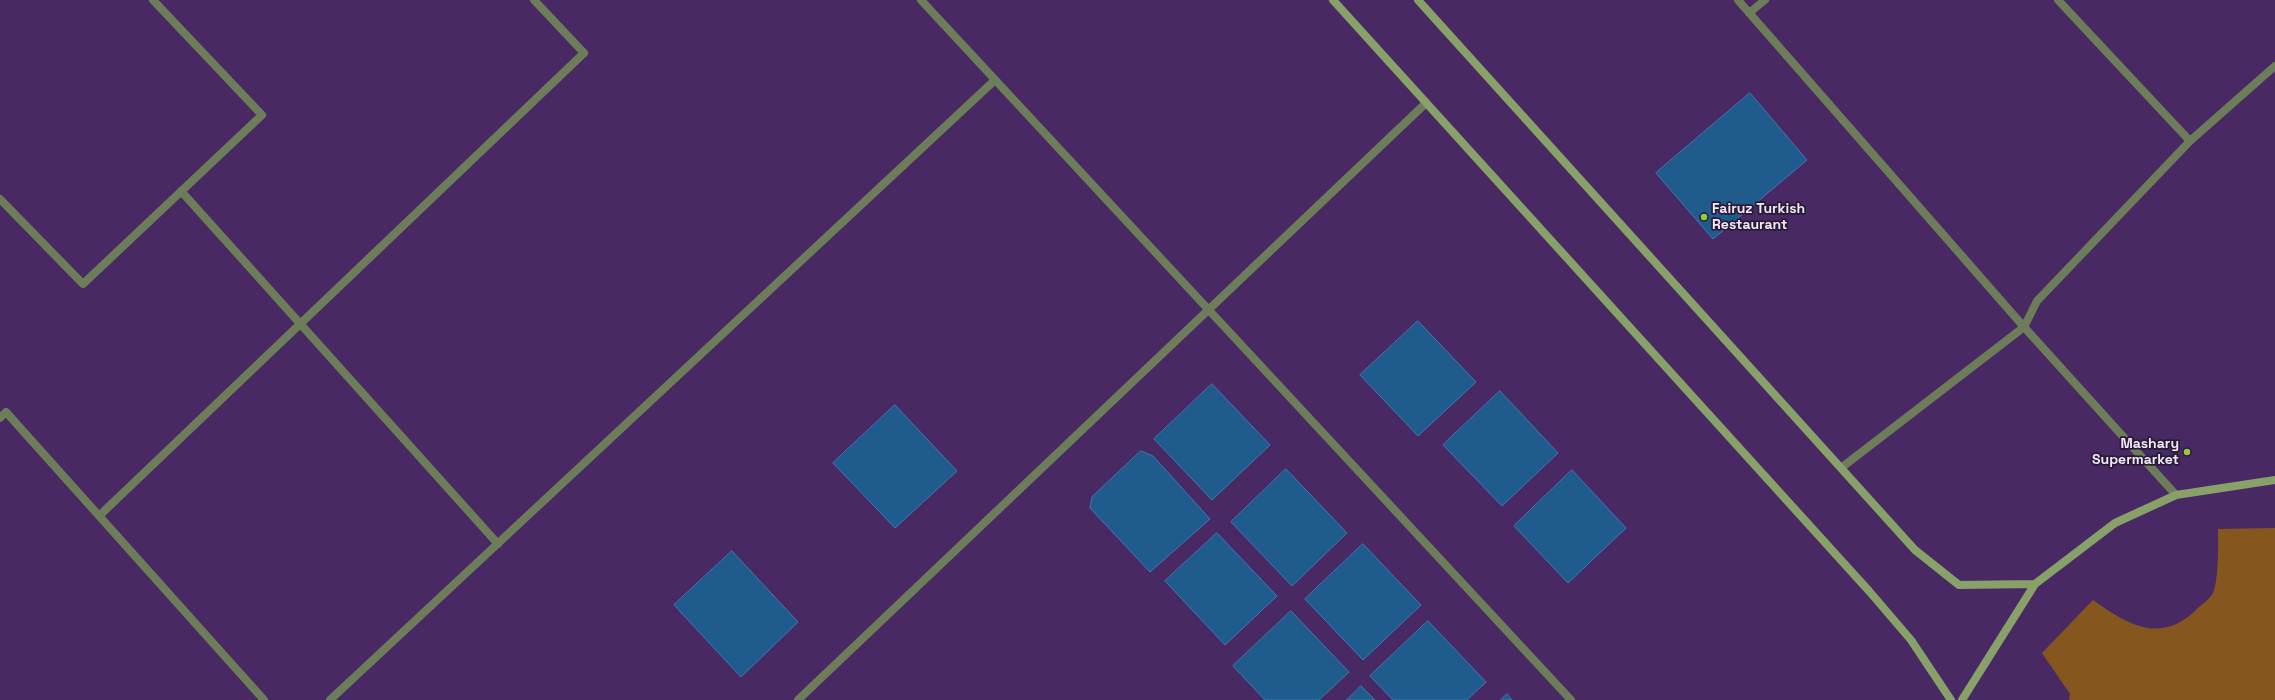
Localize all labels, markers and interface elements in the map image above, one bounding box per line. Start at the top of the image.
place label: Fairuz Turkish Restaurant [1712,201,1805,234]
marker: Fairuz Turkish Restaurant [1699,212,1709,222]
place label: Mashary Supermarket [2092,436,2179,468]
marker: Mashary Supermarket [2182,447,2192,457]

